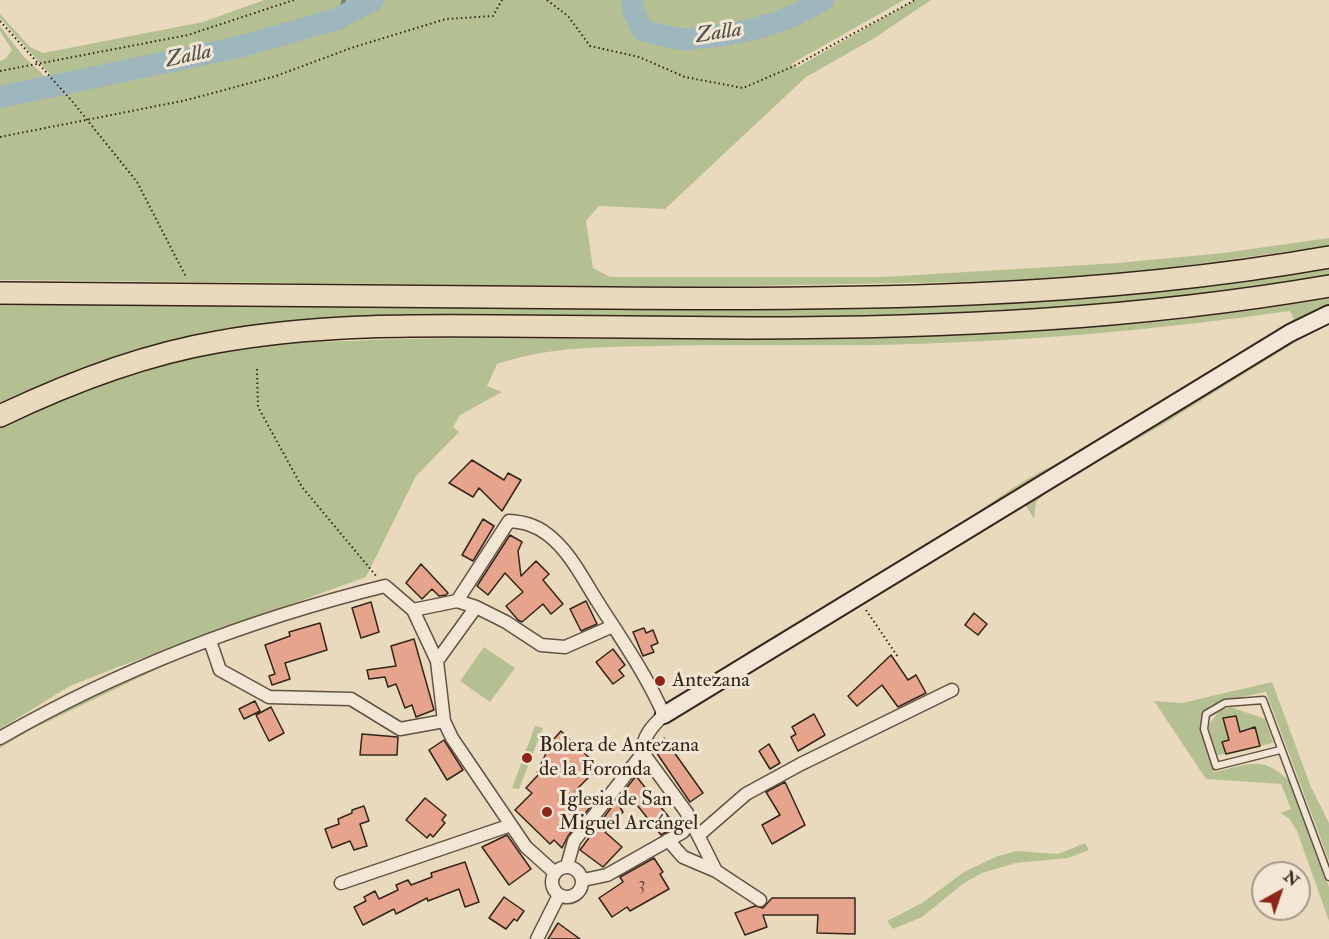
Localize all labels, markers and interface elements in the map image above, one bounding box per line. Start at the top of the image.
water label: Zalla [694,17,744,51]
water label: Zalla [164,39,214,75]
place label: Antezana [672,668,750,694]
marker: Antezana [653,674,667,688]
place label: Bolera de Antezana de la Foronda [539,733,699,783]
marker: Bolera de Antezana de la Foronda [520,751,534,765]
place label: Iglesia de San Miguel Arcángel [559,787,698,837]
marker: Iglesia de San Miguel Arcángel [540,805,554,819]
north arrow [1251,861,1311,921]
text: N [1279,866,1303,891]
house number: 3 [639,874,645,896]

